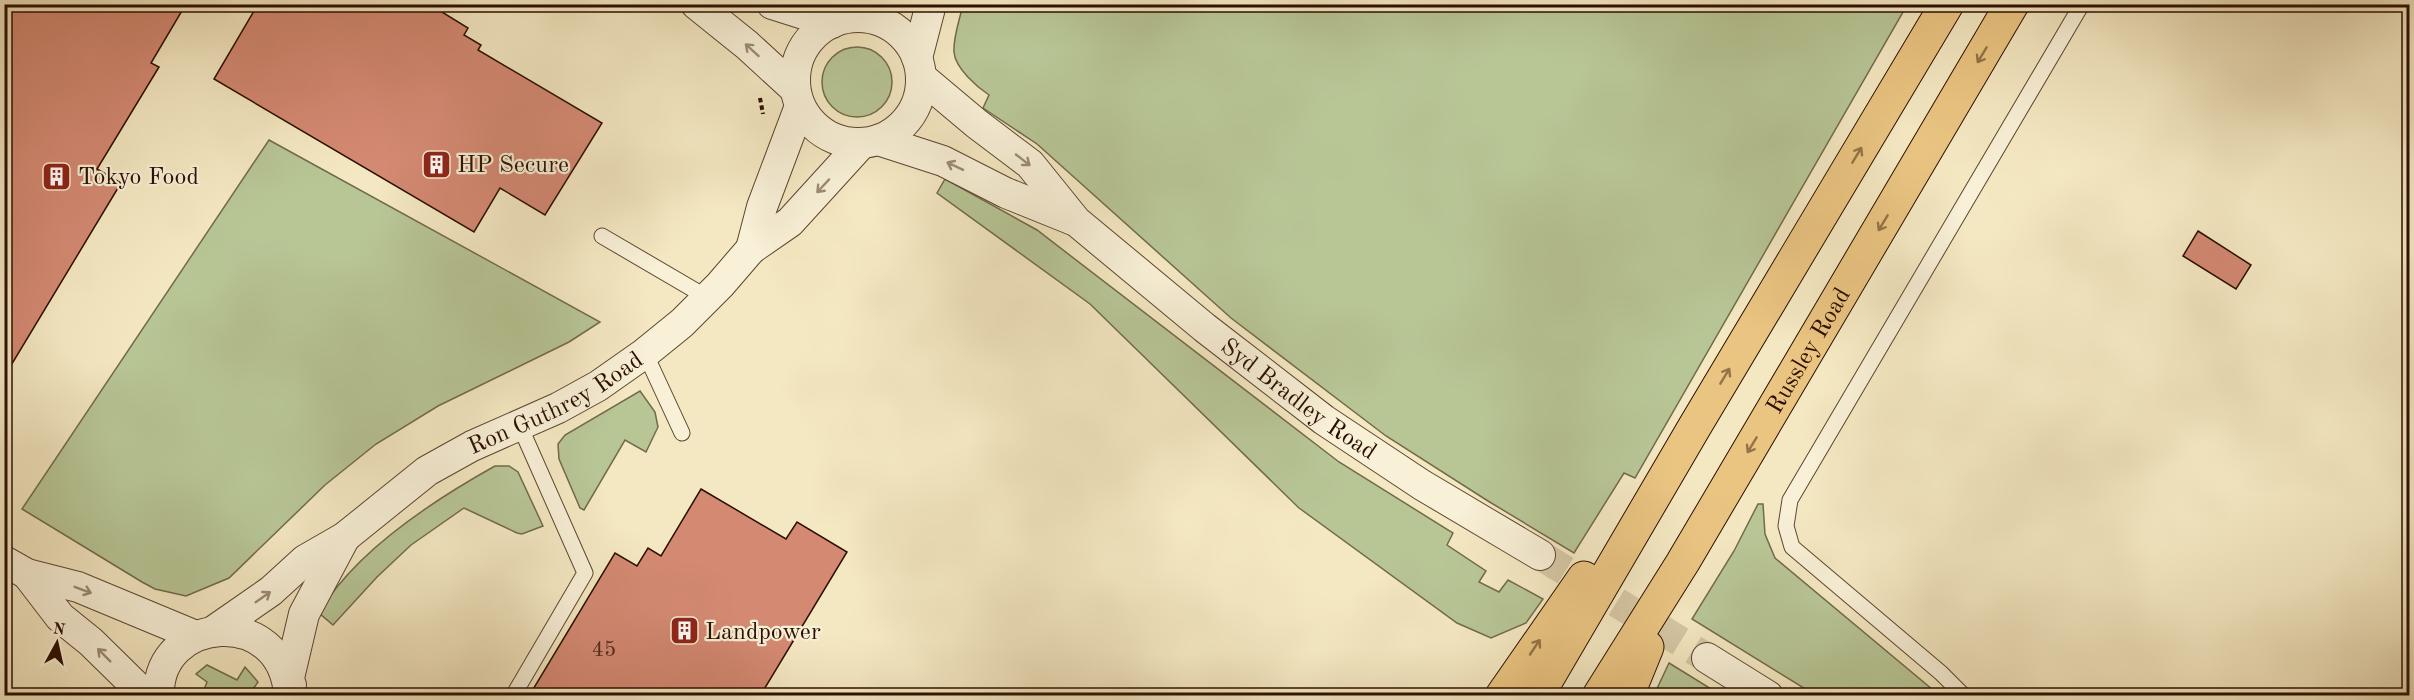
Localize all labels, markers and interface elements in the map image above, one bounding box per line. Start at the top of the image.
one-way arrow [745,43,760,57]
one-way arrow [1976,46,1988,63]
one-way arrow [1852,147,1864,164]
building icon: HP Secure [420,148,452,180]
one-way arrow [1015,153,1031,166]
place label: HP Secure [457,154,569,178]
building icon: Tokyo Food [41,160,73,192]
one-way arrow [946,160,964,172]
place label: Tokyo Food [78,166,199,190]
one-way arrow [816,178,830,193]
one-way arrow [1876,214,1888,231]
street label: Russley Road [1763,284,1856,418]
street label: Syd Bradley Road [1216,335,1380,465]
street label: Ron Guthrey Road [465,348,648,460]
one-way arrow [1719,368,1731,385]
one-way arrow [1745,436,1757,453]
one-way arrow [73,585,92,596]
one-way arrow [254,591,270,603]
north arrow [27,613,87,673]
building icon: Landpower [668,615,700,647]
text: N [52,621,67,639]
place label: Landpower [705,621,821,645]
one-way arrow [1529,639,1541,656]
house number: 45 [592,640,616,661]
one-way arrow [97,648,112,662]

